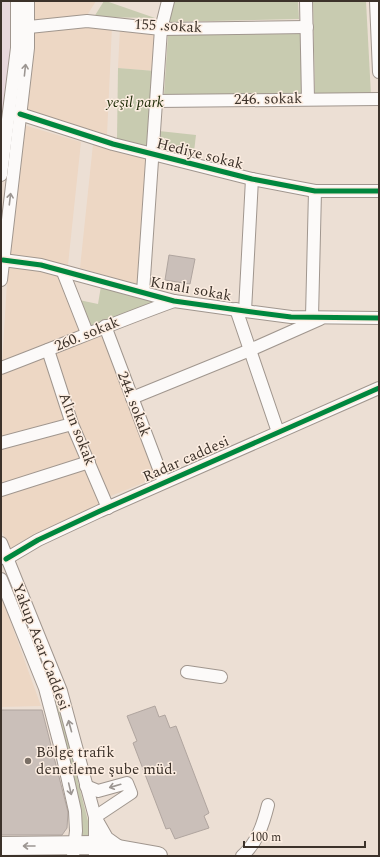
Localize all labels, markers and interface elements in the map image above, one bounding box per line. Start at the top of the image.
street label: 155 .sokak [133,13,203,39]
one-way arrow [21,64,29,77]
street label: 246. sokak [234,87,302,111]
park label: yeşil park [105,91,164,114]
street label: Hediye sokak [154,132,246,176]
one-way arrow [6,193,14,206]
street label: Kınalı sokak [148,271,234,307]
street label: 260. sokak [51,311,123,357]
street label: 244. sokak [111,368,157,440]
street label: Altın sokak [53,389,101,469]
street label: Radar caddesi [139,430,233,488]
street label: Yakup Acar Caddesi [6,580,76,714]
one-way arrow [66,719,73,732]
place label: Bölge trafik denetleme şube müd. [36,741,176,781]
marker: Bölge trafik denetleme şube müd. [23,756,33,766]
one-way arrow [67,782,75,795]
one-way arrow [109,783,122,790]
scale bar [244,823,365,849]
text: 100 m [250,828,281,847]
one-way arrow [23,842,36,850]

